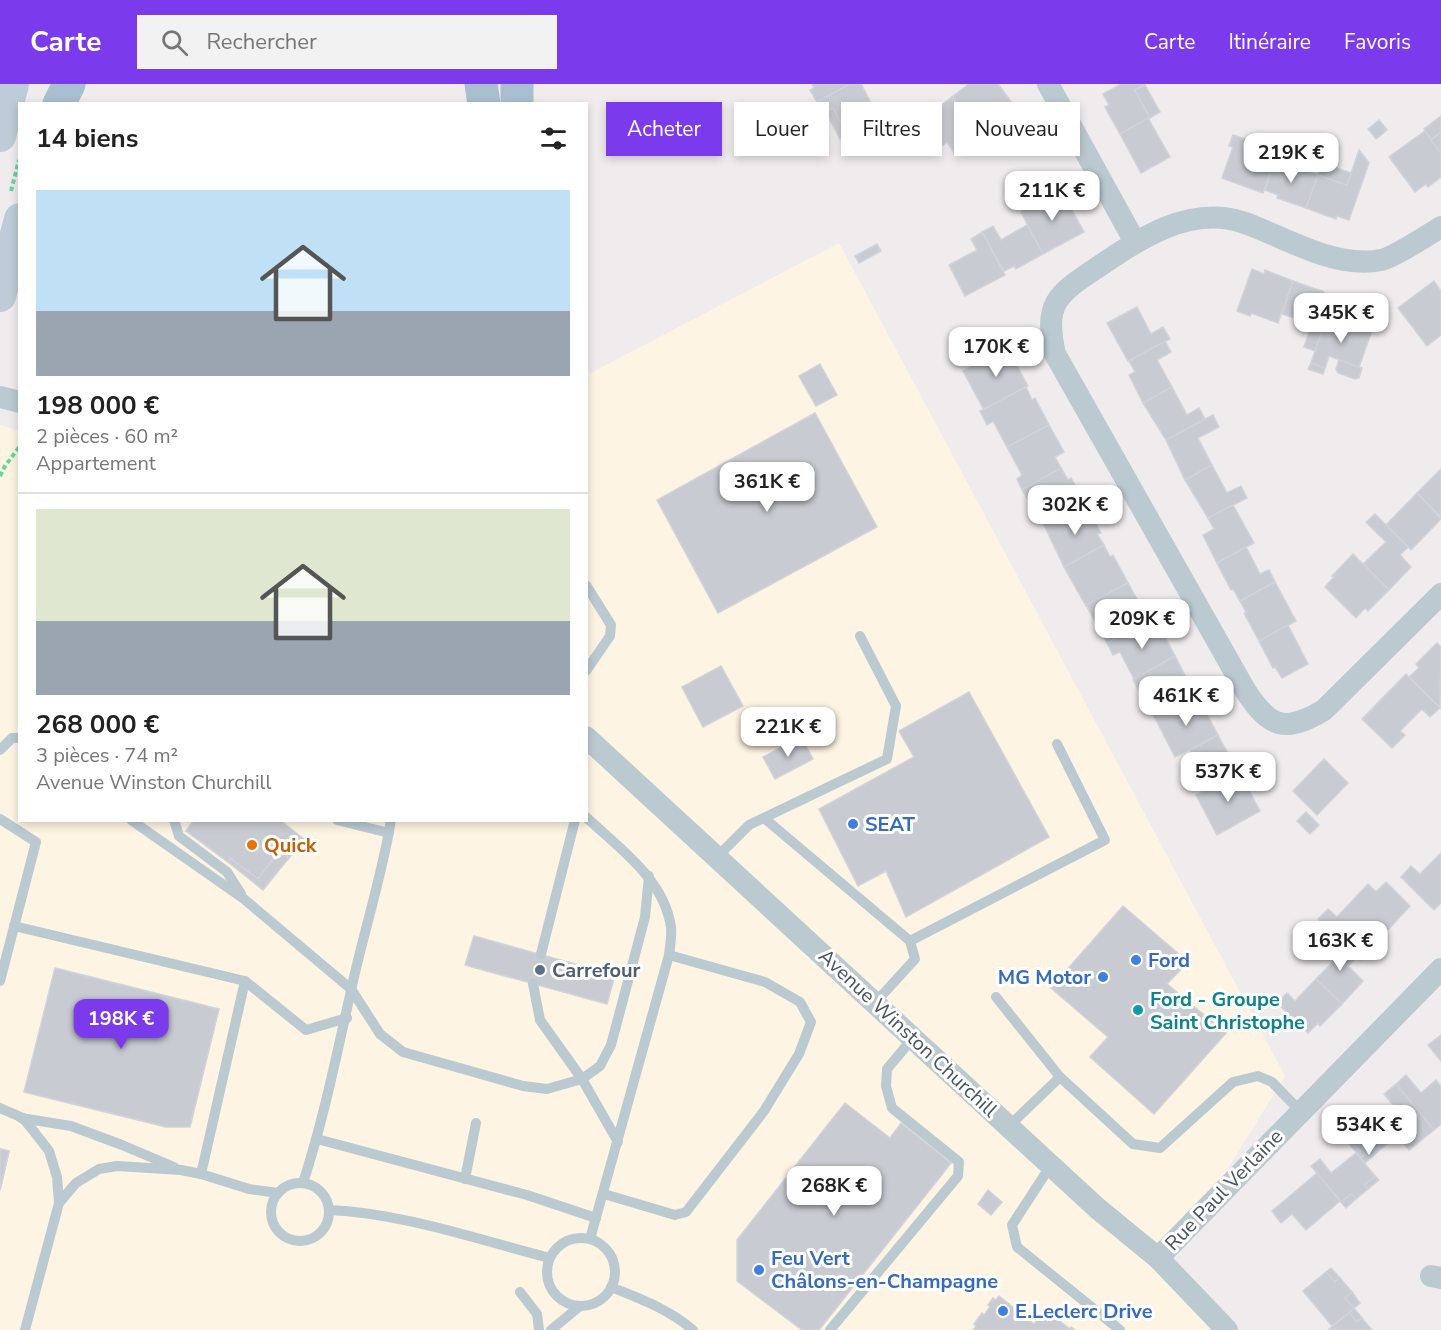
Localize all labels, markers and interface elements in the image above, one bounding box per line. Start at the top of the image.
search box [137,15,557,69]
text: Carte [30,23,101,61]
icon: search [158,26,191,59]
text: Rechercher [206,27,317,57]
text: Carte [1144,28,1195,56]
text: Itinéraire [1228,28,1311,56]
text: Favoris [1344,28,1411,56]
chip: Acheter [606,102,722,156]
chip: Louer [734,102,829,156]
chip: Filtres [841,102,942,156]
chip: Nouveau [954,102,1080,156]
text: 14 biens [36,121,138,156]
icon: filters [537,122,570,155]
pin: 219K € [1242,133,1340,184]
text: 219K € [1258,139,1324,166]
pin: 211K € [1003,171,1101,222]
text: 211K € [1019,177,1085,204]
icon: home [249,229,357,337]
pin: 345K € [1292,293,1390,344]
text: 345K € [1308,299,1374,326]
pin: 170K € [947,327,1045,378]
text: 170K € [963,333,1029,360]
text: 198 000 € [36,388,159,423]
text: 2 pièces · 60 m² [36,423,178,450]
text: Appartement [36,450,156,477]
pin: 361K € [718,462,816,513]
text: 361K € [734,468,800,495]
pin: 302K € [1026,485,1124,536]
text: 302K € [1042,491,1108,518]
icon: home [249,548,357,656]
pin: 209K € [1093,599,1191,650]
text: 209K € [1109,605,1175,632]
pin: 461K € [1137,676,1235,727]
text: 461K € [1153,682,1219,709]
text: 268 000 € [36,707,159,742]
pin: 221K € [739,707,837,758]
text: 221K € [755,713,821,740]
text: 3 pièces · 74 m² [36,742,178,769]
pin: 537K € [1179,752,1277,803]
text: 537K € [1195,758,1261,785]
text: Avenue Winston Churchill [36,769,271,796]
place label: SEAT [865,811,916,838]
marker: SEAT [846,817,860,831]
place label: Quick [264,832,318,859]
marker: Quick [245,838,259,852]
pin: 163K € [1291,921,1389,972]
text: 163K € [1307,927,1373,954]
street label: Avenue Winston Churchill [813,943,1003,1123]
place label: Ford [1148,947,1190,974]
marker: Ford [1129,953,1143,967]
place label: Carrefour [552,957,641,984]
marker: Carrefour [533,963,547,977]
place label: MG Motor [998,964,1091,991]
marker: MG Motor [1096,970,1110,984]
place label: Ford - Groupe Saint Christophe [1150,986,1305,1036]
pin: 198K € [72,999,170,1050]
marker: Ford - Groupe Saint Christophe [1131,1003,1145,1017]
text: 198K € [88,1005,154,1032]
pin: 534K € [1320,1105,1418,1156]
text: 534K € [1336,1111,1402,1138]
street label: Rue Paul Verlaine [1159,1123,1289,1257]
pin: 268K € [785,1166,883,1217]
text: 268K € [801,1172,867,1199]
place label: Feu Vert Châlons-en-Champagne [771,1245,998,1295]
marker: Feu Vert Châlons-en-Champagne [752,1263,766,1277]
place label: E.Leclerc Drive [1015,1298,1153,1325]
marker: E.Leclerc Drive [996,1304,1010,1318]

